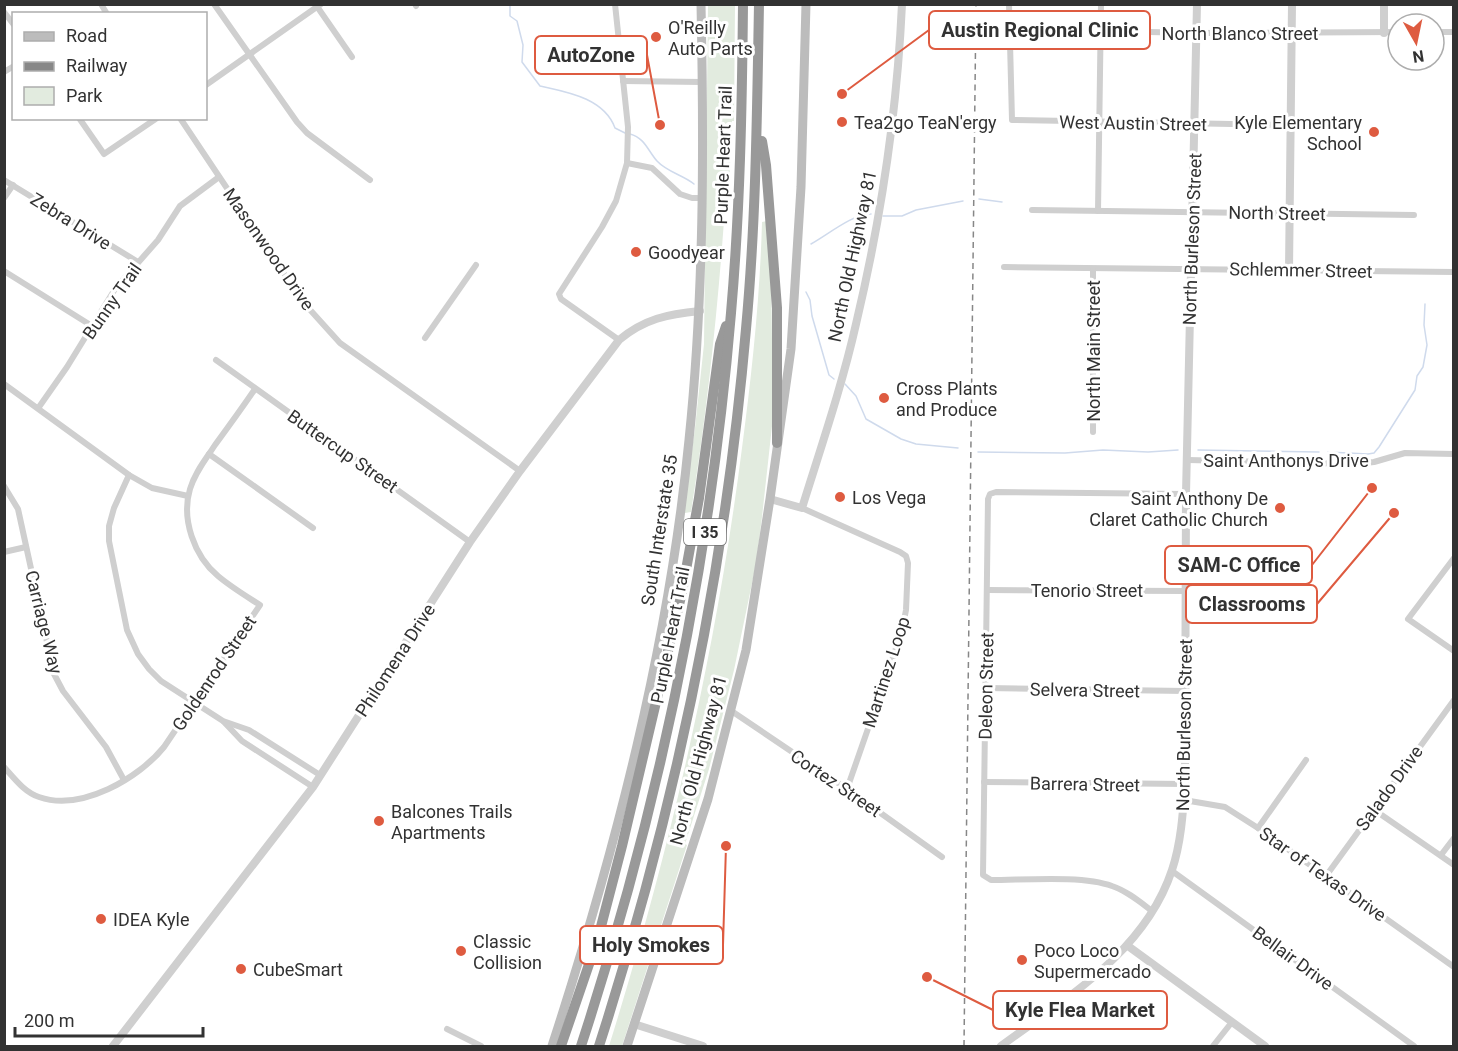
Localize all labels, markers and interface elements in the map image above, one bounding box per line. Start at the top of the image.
callout: Austin Regional Clinic [929,11,1150,49]
legend [12,12,207,120]
north arrow [1386,12,1446,72]
place label: O'Reilly Auto Parts [668,17,753,59]
text: Austin Regional Clinic [941,18,1139,42]
street label: North Blanco Street [1162,23,1319,44]
text: Road [66,25,107,46]
marker: O'Reilly Auto Parts [649,30,663,44]
callout: AutoZone [535,36,647,74]
text: AutoZone [547,43,635,67]
text: N [1411,46,1425,67]
text: Railway [66,55,128,76]
text: Park [66,85,103,106]
street label: Purple Heart Trail [710,85,736,225]
street label: West Austin Street [1059,111,1207,135]
place label: Tea2go TeaN'ergy [854,112,997,133]
place label: Kyle Elementary School [1234,112,1362,154]
marker: Tea2go TeaN'ergy [835,115,849,129]
marker: Kyle Elementary School [1367,125,1381,139]
street label: North Burleson Street [1178,152,1206,326]
street label: North Old Highway 81 [824,168,880,344]
street label: Masonwood Drive [219,184,319,314]
street label: Zebra Drive [27,188,115,254]
street label: North Street [1228,202,1326,224]
place label: Goodyear [648,242,725,263]
marker: Goodyear [629,245,643,259]
street label: Schlemmer Street [1229,258,1373,282]
street label: Bunny Trail [78,259,146,343]
street label: North Main Street [1083,280,1104,422]
place label: Cross Plants and Produce [896,378,998,420]
marker: Cross Plants and Produce [877,391,891,405]
street label: Buttercup Street [284,405,402,497]
street label: Saint Anthonys Drive [1203,450,1369,471]
street label: South Interstate 35 [637,453,681,607]
place label: Los Vega [852,487,926,508]
place label: Saint Anthony De Claret Catholic Church [1089,488,1268,530]
marker: Los Vega [833,490,847,504]
marker: Saint Anthony De Claret Catholic Church [1273,501,1287,515]
road number: I 35 [684,519,726,545]
callout: SAM-C Office [1165,546,1312,584]
text: SAM-C Office [1178,553,1301,577]
street label: Purple Heart Trail [646,565,694,705]
street label: Carriage Way [21,568,67,676]
street label: Tenorio Street [1031,580,1143,601]
callout: Classrooms [1186,585,1317,623]
text: Classrooms [1199,592,1305,616]
street label: Philomena Drive [351,600,439,720]
street label: Goldenrod Street [168,611,260,735]
street label: Martinez Loop [858,614,914,730]
street label: Deleon Street [975,632,997,740]
street label: North Burleson Street [1172,638,1196,811]
street label: North Old Highway 81 [665,673,731,847]
street label: Selvera Street [1030,679,1140,701]
street label: Salado Drive [1351,741,1427,835]
street label: Cortez Street [787,745,885,821]
street label: Barrera Street [1030,773,1140,795]
place label: Balcones Trails Apartments [391,801,513,843]
marker: Balcones Trails Apartments [372,814,386,828]
street label: Star of Texas Drive [1256,822,1390,926]
place label: IDEA Kyle [113,909,190,930]
marker: IDEA Kyle [94,912,108,926]
street label: Bellair Drive [1249,922,1337,994]
callout: Holy Smokes [580,926,723,964]
place label: Classic Collision [473,931,542,973]
text: Holy Smokes [592,933,710,957]
place label: Poco Loco Supermercado [1034,940,1151,982]
marker: Classic Collision [454,944,468,958]
marker: Poco Loco Supermercado [1015,953,1029,967]
place label: CubeSmart [253,959,343,980]
marker: CubeSmart [234,962,248,976]
callout: Kyle Flea Market [993,991,1167,1029]
text: Kyle Flea Market [1005,998,1155,1022]
scale bar [15,1000,202,1038]
text: 200 m [24,1010,75,1031]

